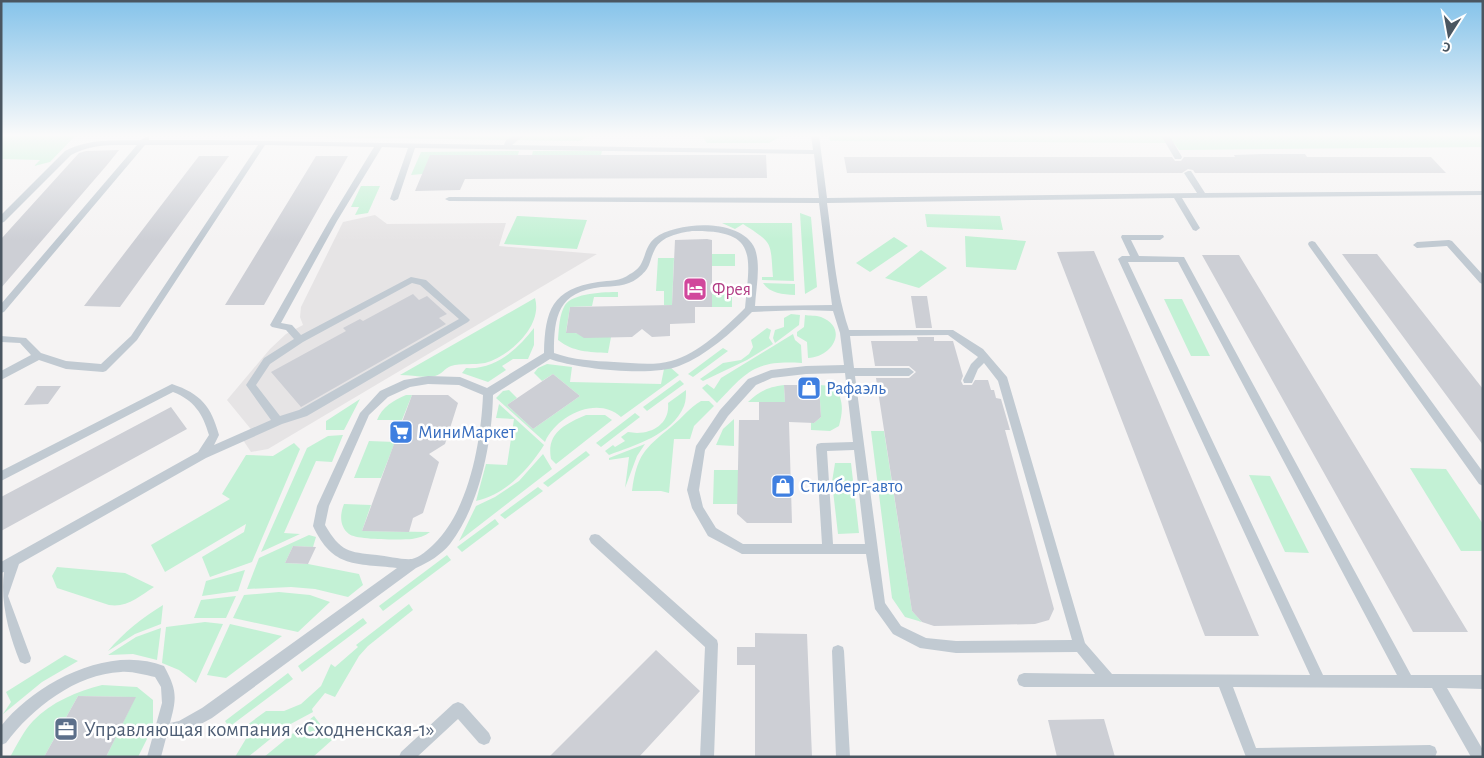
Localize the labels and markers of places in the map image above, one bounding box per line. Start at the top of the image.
hotel icon: Фрея [682,276,708,302]
place label: Фрея [712,281,751,299]
shop icon: Рафаэль [796,375,822,401]
place label: Рафаэль [826,380,886,398]
supermarket icon: МиниМаркет [388,419,414,445]
place label: МиниМаркет [418,424,516,442]
shop icon: Стилберг-авто [770,473,796,499]
place label: Стилберг-авто [800,477,903,496]
office icon: Управляющая компания «Сходненская-1» [53,716,79,742]
place label: Управляющая компания «Сходненская-1» [84,719,435,740]

